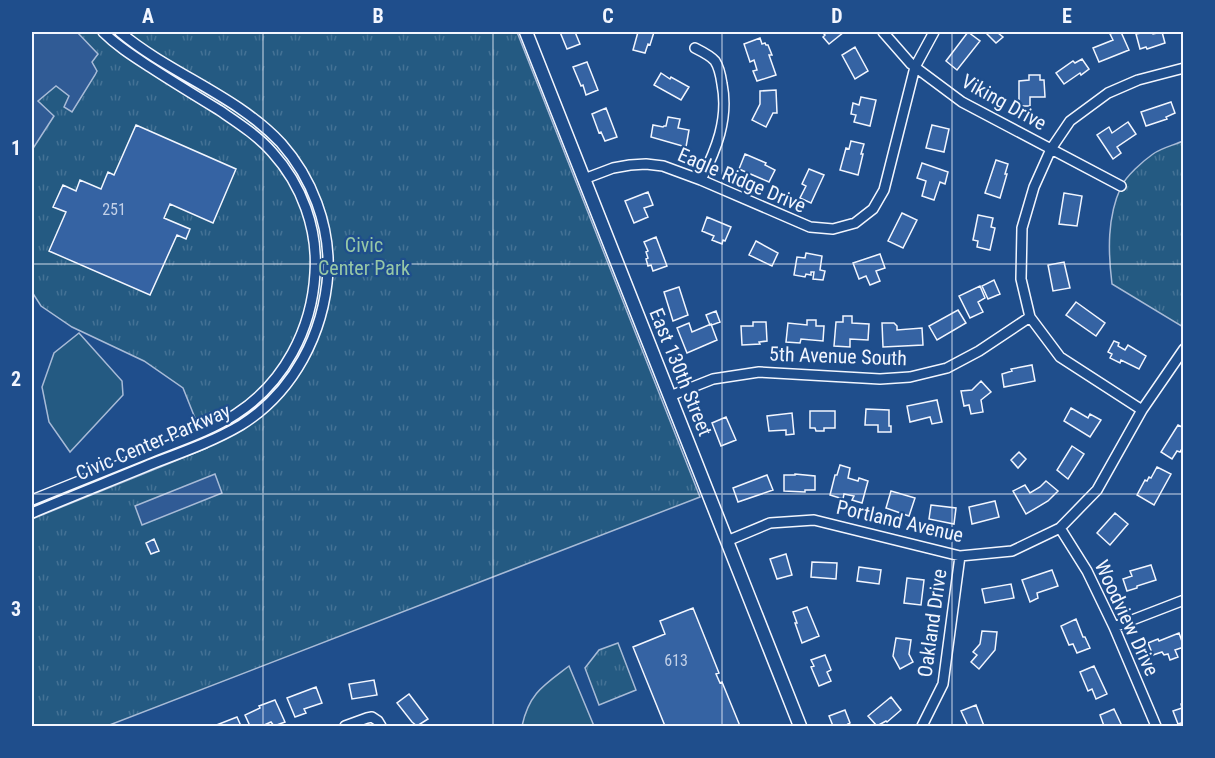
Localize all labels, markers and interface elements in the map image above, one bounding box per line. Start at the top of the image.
text: A [142,4,154,28]
text: B [372,4,384,28]
text: C [602,4,614,28]
text: D [831,4,843,28]
text: E [1062,4,1072,28]
street label: Viking Drive [957,69,1051,135]
text: 1 [11,136,21,160]
street label: Eagle Ridge Drive [674,142,810,218]
house number: 251 [102,200,126,219]
park label: Civic Center Park [318,233,410,280]
street label: East 130th Street [644,305,718,440]
street label: 5th Avenue South [769,342,907,370]
text: 2 [11,367,21,391]
street label: Civic Center Parkway [72,399,234,485]
street label: Portland Avenue [834,495,966,547]
street label: Woodview Drive [1090,556,1164,680]
street label: Oakland Drive [913,567,951,679]
text: 3 [11,597,21,621]
house number: 613 [664,651,688,670]

